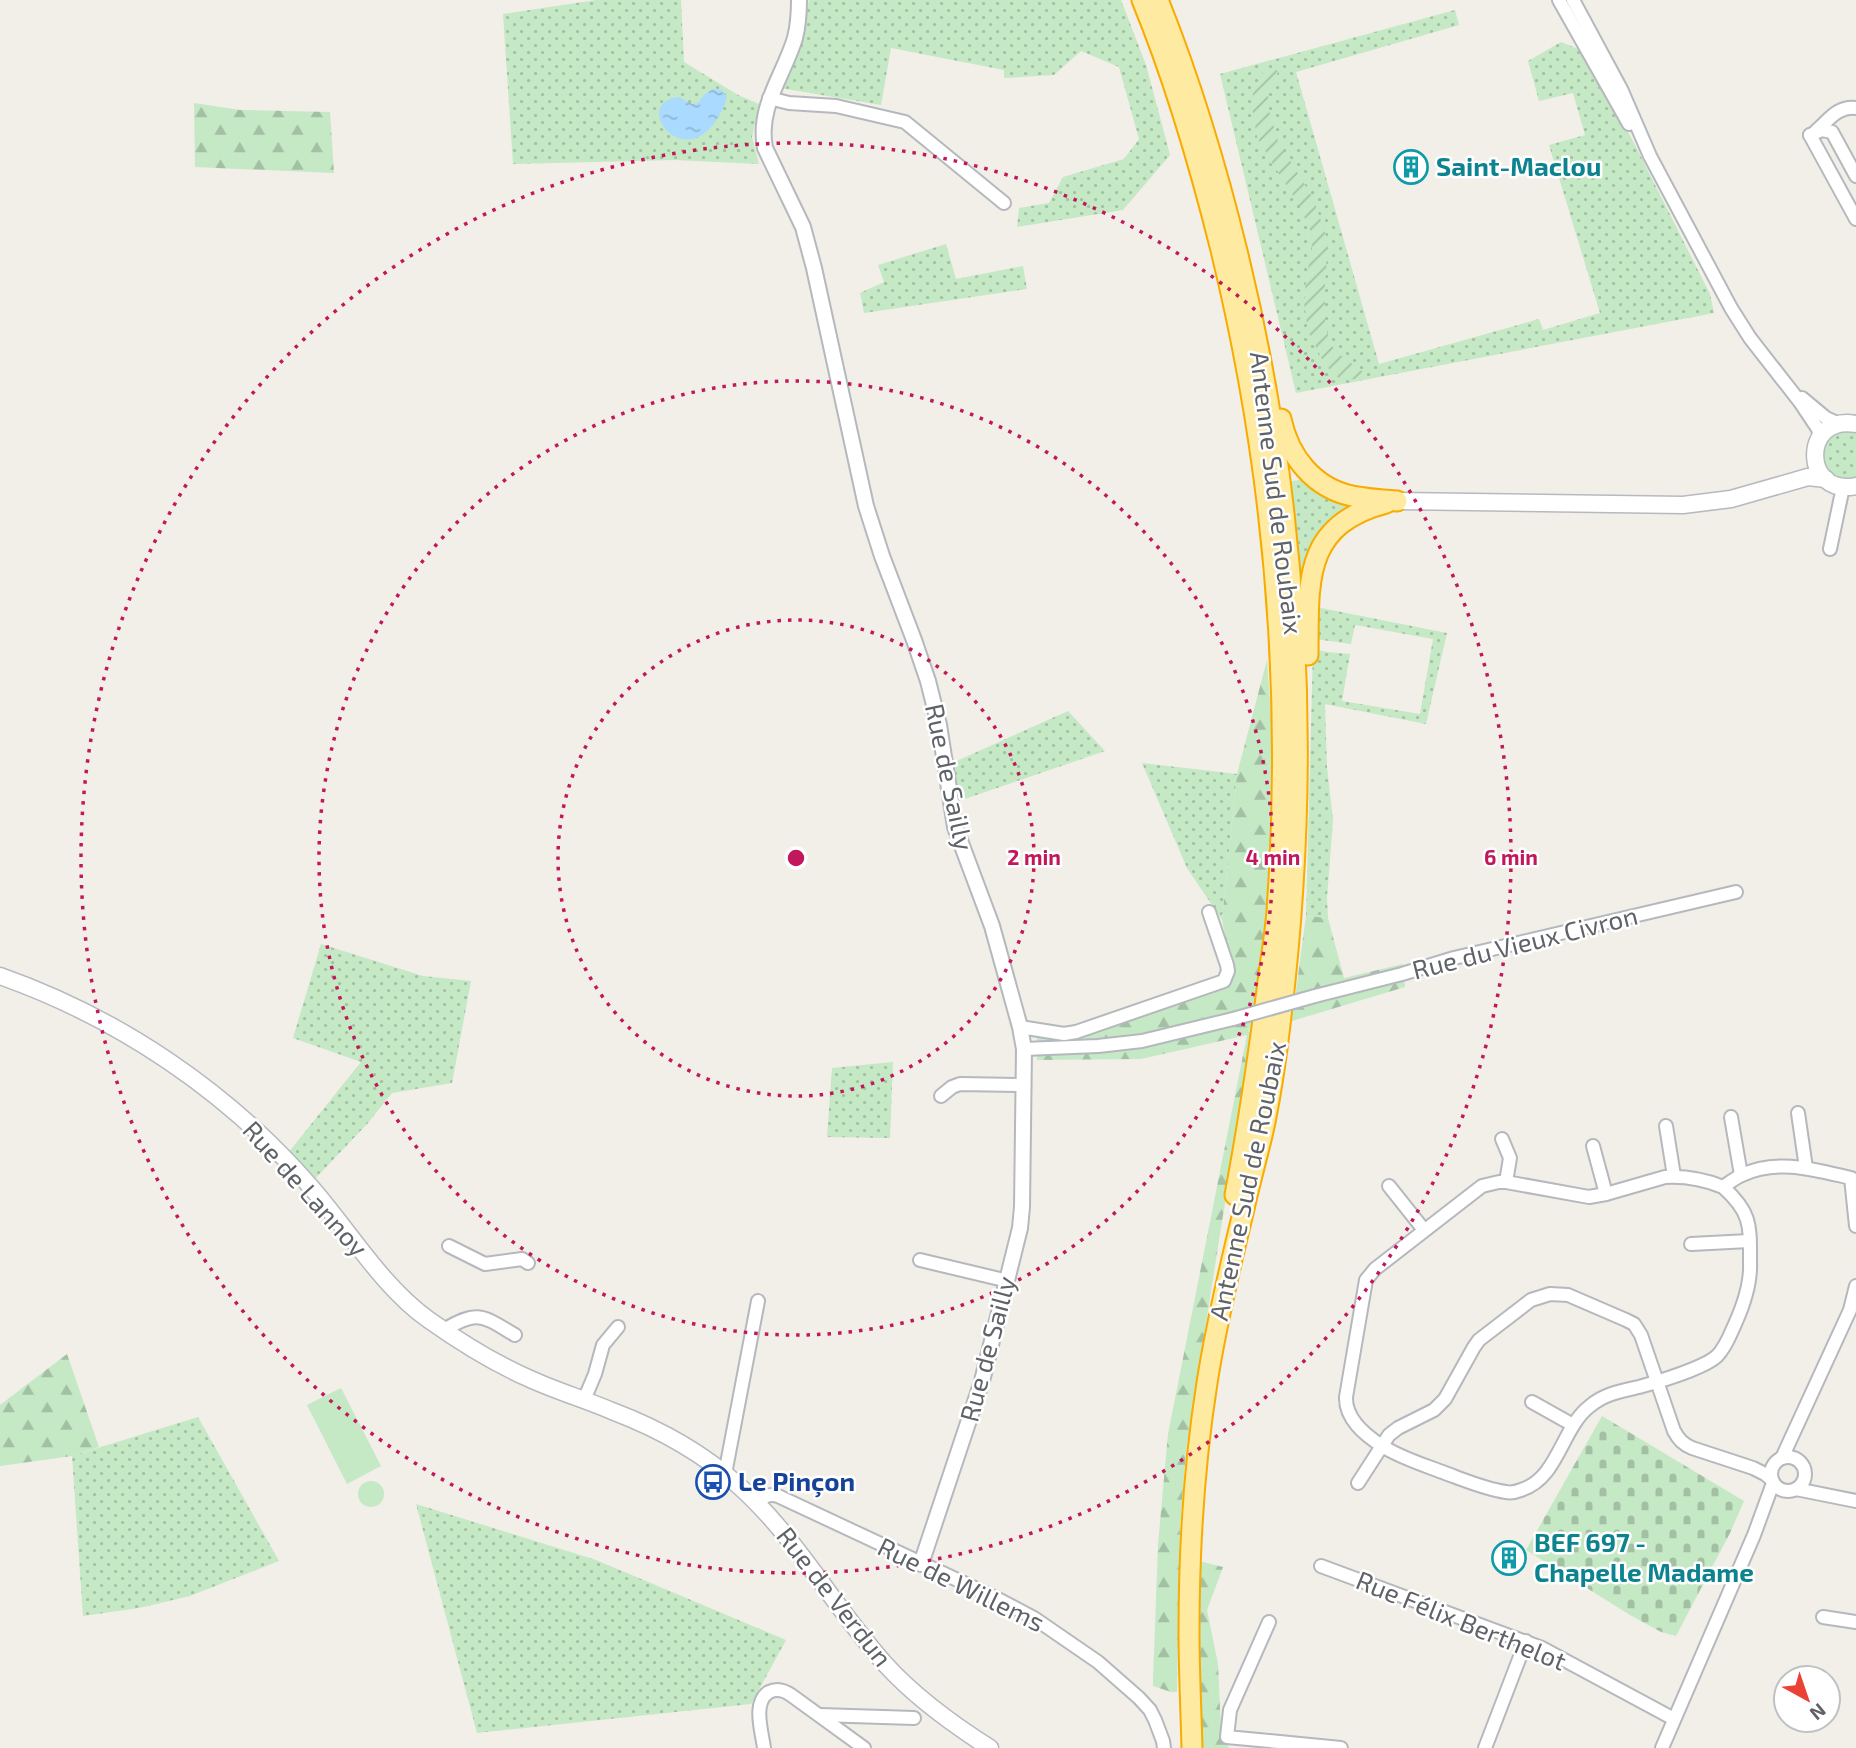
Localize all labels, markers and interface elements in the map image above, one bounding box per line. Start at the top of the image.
building icon: Saint-Maclou [1392,148,1430,186]
place label: Saint-Maclou [1436,150,1601,181]
street label: Antenne Sud de Roubaix [1245,350,1310,636]
street label: Rue de Sailly [920,700,981,853]
text: 2 min [1007,844,1061,869]
text: 4 min [1246,844,1300,869]
text: 6 min [1484,844,1538,869]
centre of rings [784,846,808,870]
street label: Rue du Vieux Civron [1409,899,1641,985]
street label: Antenne Sud de Roubaix [1202,1038,1291,1323]
street label: Rue de Lannoy [237,1114,375,1262]
street label: Rue de Sailly [952,1272,1021,1425]
bus stop icon: Le Pinçon [694,1463,732,1501]
place label: Le Pinçon [738,1465,855,1498]
street label: Rue de Verdun [771,1520,899,1672]
place label: BEF 697 - Chapelle Madame [1534,1526,1754,1587]
street label: Rue de Willems [873,1530,1050,1637]
building icon: BEF 697 - Chapelle Madame [1490,1539,1528,1577]
street label: Rue Félix Berthelot [1352,1563,1571,1676]
north arrow [1772,1664,1842,1734]
text: N [1806,1699,1831,1726]

